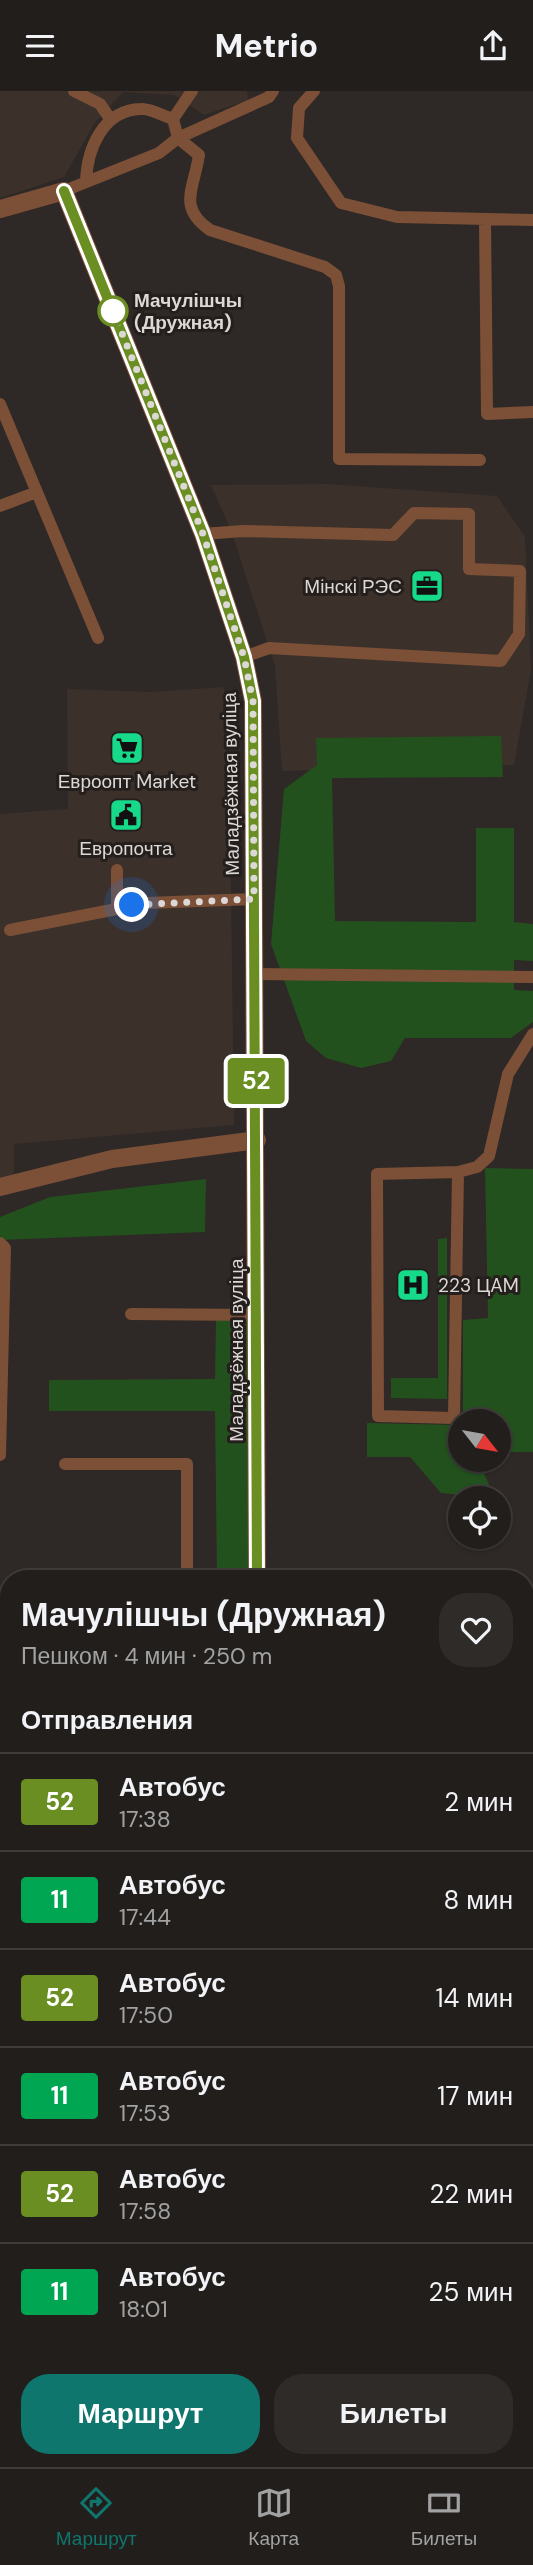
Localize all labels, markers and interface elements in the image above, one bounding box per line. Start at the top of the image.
text: Metrio [215,25,318,67]
icon: menu [21,27,59,65]
icon: share [474,27,512,65]
place label: Мачулішчы (Дружная) [134,288,242,335]
marker: Мачулішчы (Дружная) [98,296,128,326]
office icon: Мінскі РЭС [408,567,446,605]
place label: Мінскі РЭС [304,574,402,599]
street label: Маладзёжная вуліца [217,692,245,876]
supermarket icon: Евроопт Market [108,729,146,767]
place label: Евроопт Market [58,769,196,794]
public building icon: Европочта [107,796,145,834]
place label: Европочта [79,836,173,861]
your location [114,887,149,922]
line badge: 52 [224,1058,288,1104]
text: 52 [242,1065,270,1096]
street label: Маладзёжная вуліца [224,1258,249,1442]
hospital icon: 223 ЦAM [394,1266,432,1304]
place label: 223 ЦAM [438,1273,519,1298]
north arrow [448,1409,511,1472]
map controls [448,1409,511,1549]
button: locate [448,1486,511,1549]
text: Мачулішчы (Дружная) [21,1593,386,1636]
button: heart [439,1593,513,1667]
text: Пешком · 4 мин · 250 m [21,1641,272,1671]
text: Отправления [21,1703,193,1737]
text: Автобус [119,1770,226,1804]
text: 2 мин [444,1785,513,1819]
text: 52 [45,1786,74,1817]
text: 17:38 [119,1804,171,1834]
text: Автобус [119,1868,226,1902]
text: 8 мин [444,1883,513,1917]
text: 11 [51,1884,68,1915]
text: 17:44 [119,1902,171,1932]
text: Автобус [119,1966,226,2000]
text: 14 мин [435,1981,513,2015]
text: 52 [45,1982,74,2013]
text: 17:50 [119,2000,173,2030]
text: Автобус [119,2064,226,2098]
text: 17 мин [437,2079,513,2113]
text: 11 [51,2080,68,2111]
text: 17:53 [119,2098,171,2128]
text: Автобус [119,2162,226,2196]
text: 22 мин [429,2177,513,2211]
text: 52 [45,2178,74,2209]
text: 17:58 [119,2196,171,2226]
text: Автобус [119,2260,226,2294]
text: 25 мин [428,2275,513,2309]
text: 11 [51,2276,68,2307]
text: 18:01 [119,2294,168,2324]
button: Маршрут [21,2374,260,2454]
button: Билеты [274,2374,513,2454]
tab: Маршрут [56,2484,137,2551]
tab: Карта [248,2484,299,2551]
tab: Билеты [411,2484,477,2551]

